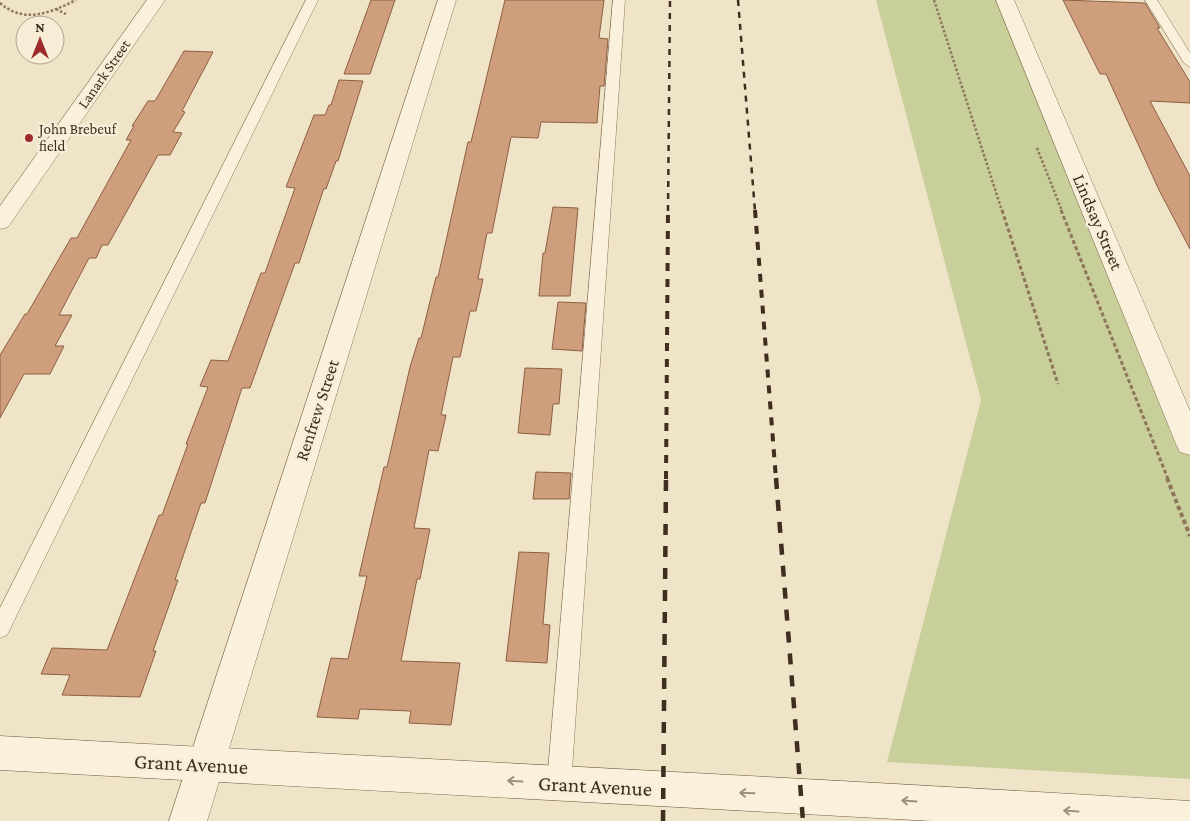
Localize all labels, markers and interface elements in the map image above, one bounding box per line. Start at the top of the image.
north arrow [15,15,65,65]
text: N [35,19,45,35]
street label: Lanark Street [75,36,134,111]
place label: John Brebeuf field [37,121,118,154]
marker: John Brebeuf field [23,132,35,144]
street label: Lindsay Street [1069,171,1128,274]
street label: Renfrew Street [291,356,343,463]
street label: Grant Avenue [133,749,249,779]
street label: Grant Avenue [537,771,653,801]
one-way arrow [507,777,523,786]
one-way arrow [739,788,756,798]
one-way arrow [902,797,918,806]
one-way arrow [1064,807,1080,816]

